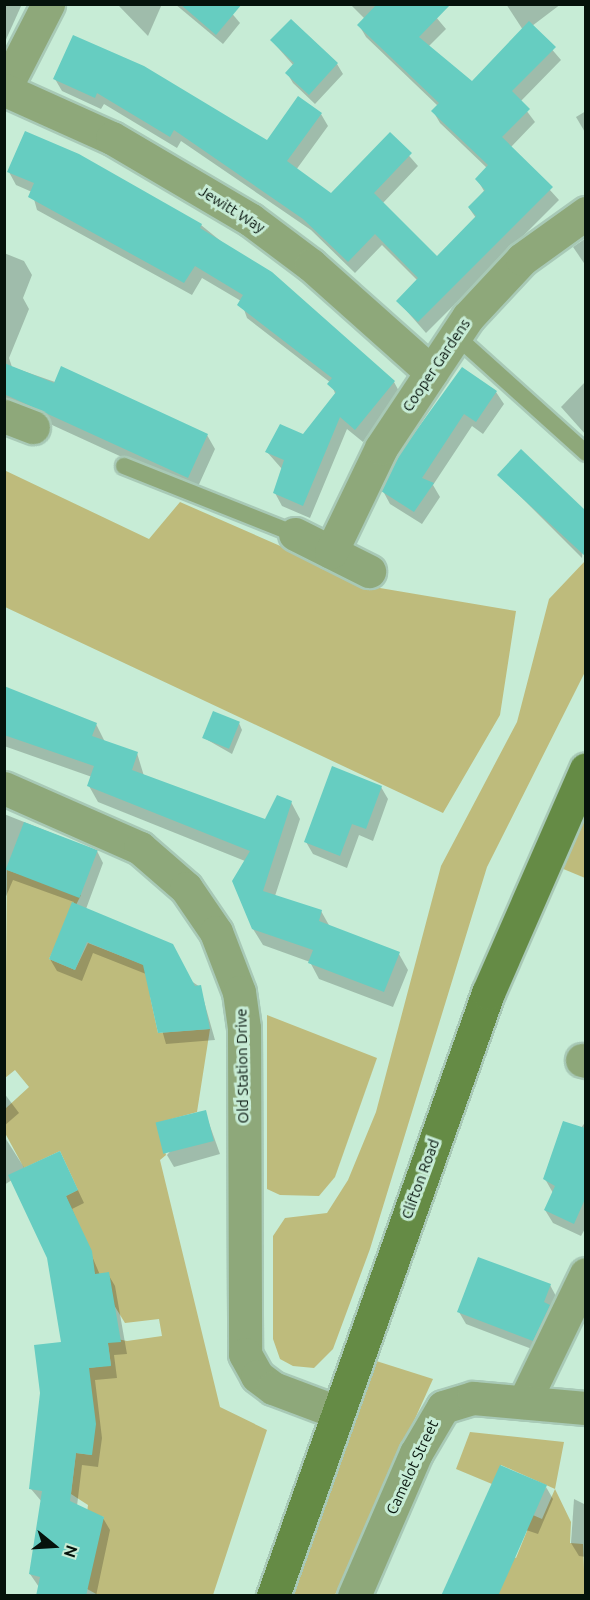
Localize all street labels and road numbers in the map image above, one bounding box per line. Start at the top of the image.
street label: Jewitt Way [196,182,268,236]
street label: Cooper Gardens [398,315,474,415]
street label: Old Station Drive [232,1008,252,1124]
street label: Clifton Road [397,1137,443,1221]
street label: Camelot Street [382,1417,442,1517]

